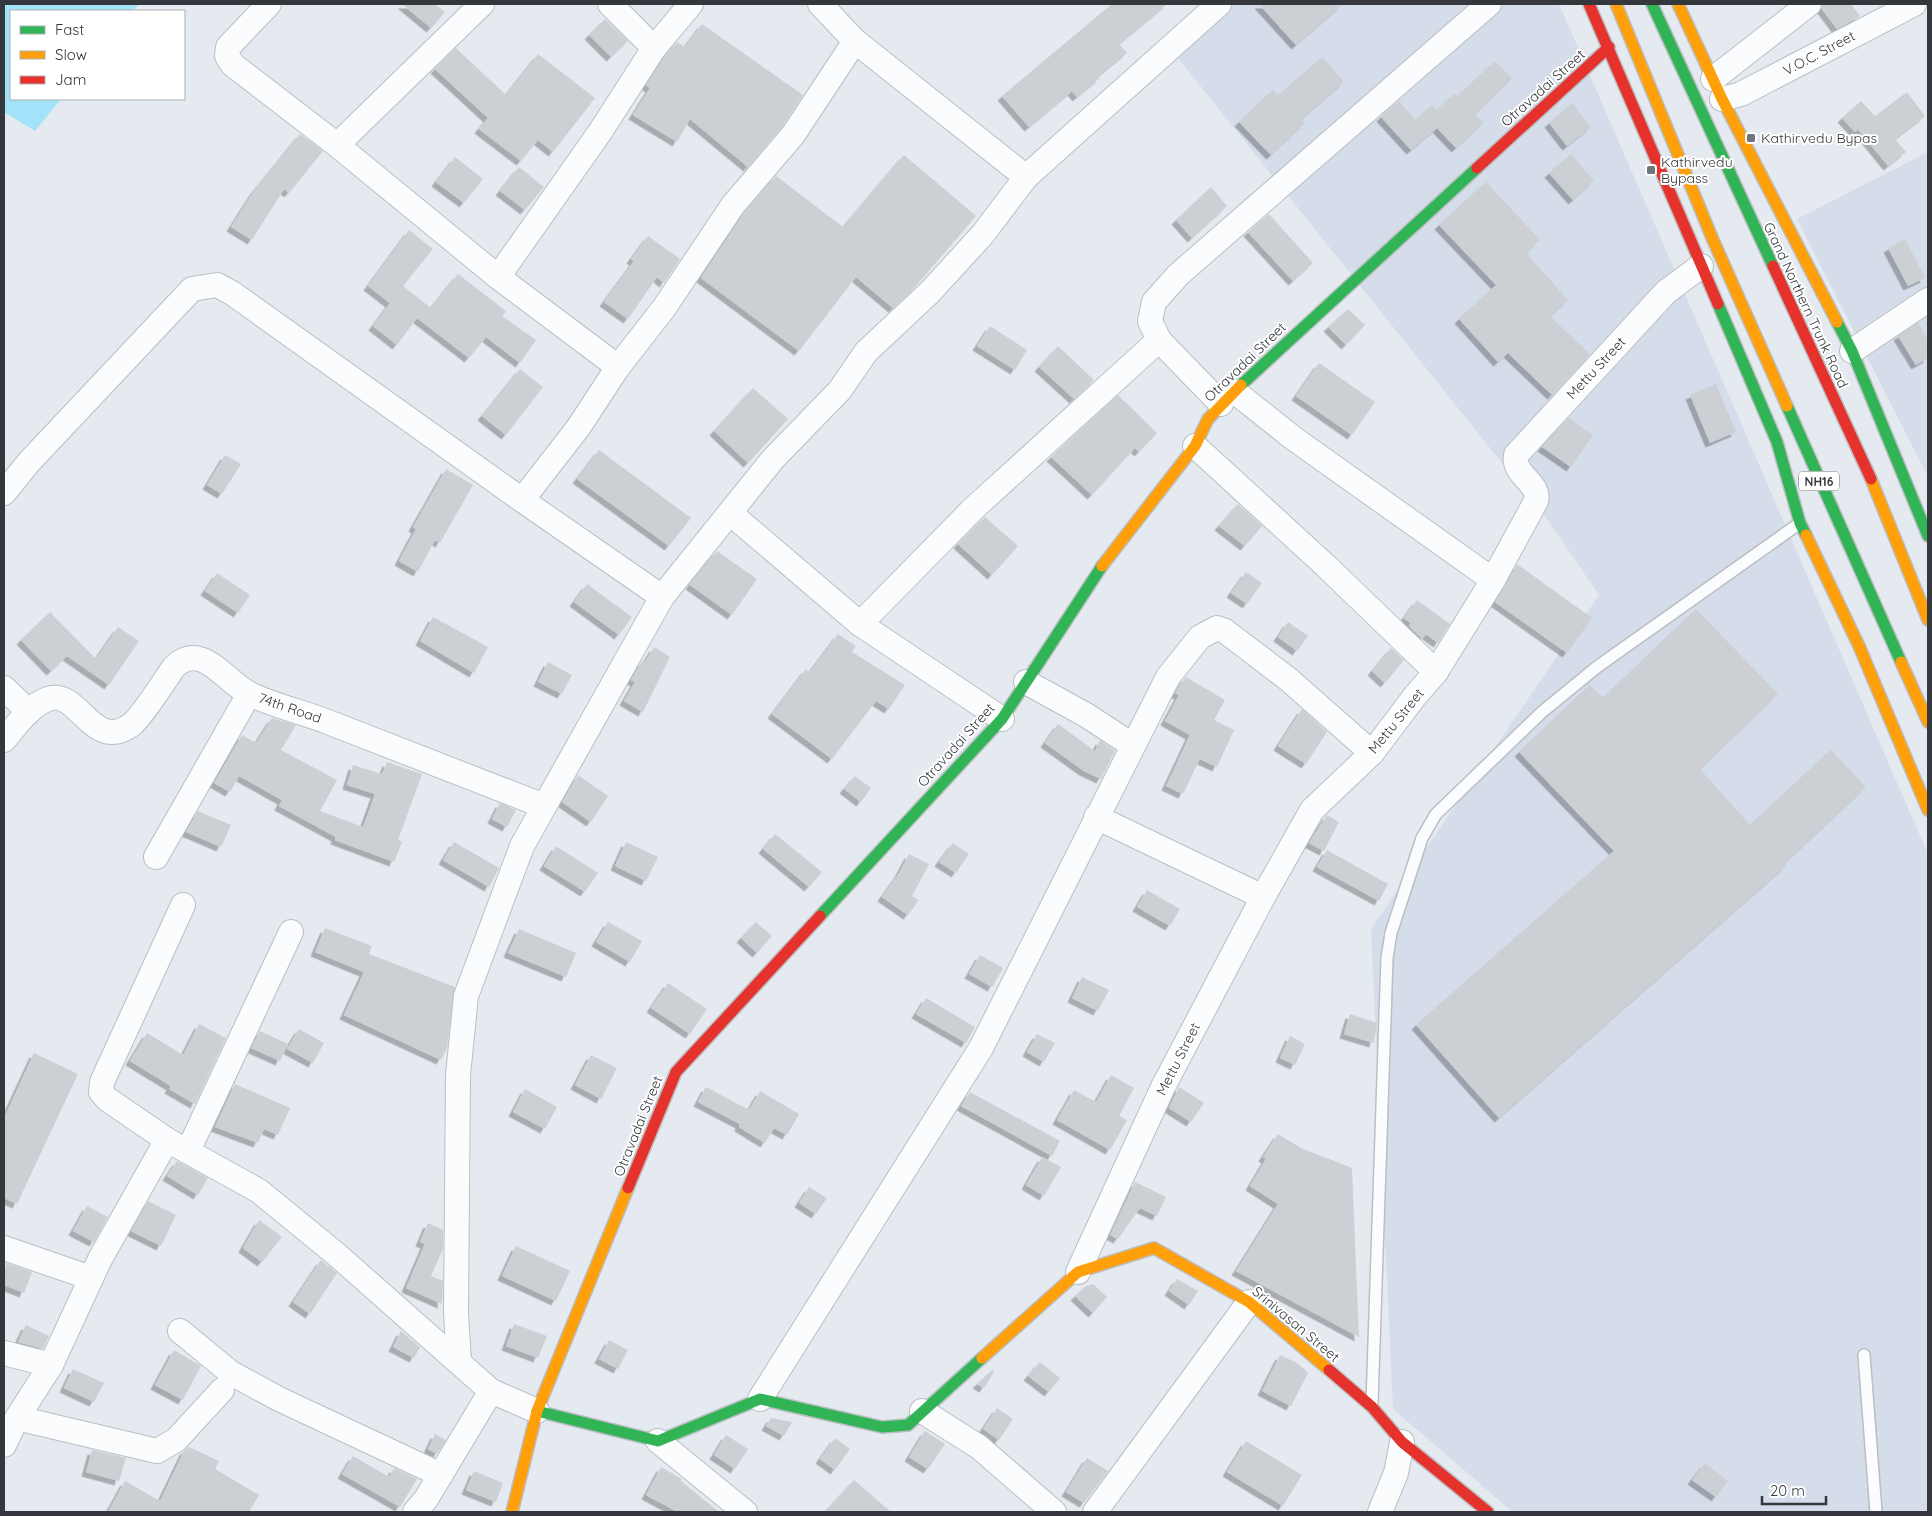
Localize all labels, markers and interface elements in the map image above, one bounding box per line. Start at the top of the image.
legend [10,10,185,100]
text: Fast [55,20,84,39]
street label: V.O.C. Street [1780,26,1858,79]
text: Slow [55,45,87,64]
street label: Otravadai Street [1497,45,1589,130]
text: Jam [55,70,86,89]
place label: Kathirvedu Bypas [1761,129,1877,147]
marker: Kathirvedu Bypas [1745,132,1757,144]
place label: Kathirvedu Bypass [1661,153,1733,187]
marker: Kathirvedu Bypass [1645,164,1657,176]
street label: Grand Northern Trunk Road [1760,219,1852,391]
street label: Otravadai Street [1200,318,1290,406]
street label: Mettu Street [1562,333,1630,403]
road number: NH16 [1799,472,1839,491]
street label: Mettu Street [1364,684,1428,757]
street label: 74th Road [256,689,324,727]
street label: Otravadai Street [914,699,999,791]
street label: Mettu Street [1152,1019,1204,1098]
street label: Otravadai Street [610,1073,666,1179]
street label: Srinivasan Street [1249,1282,1344,1366]
scale bar [1762,1474,1826,1506]
text: 20 m [1770,1481,1805,1500]

